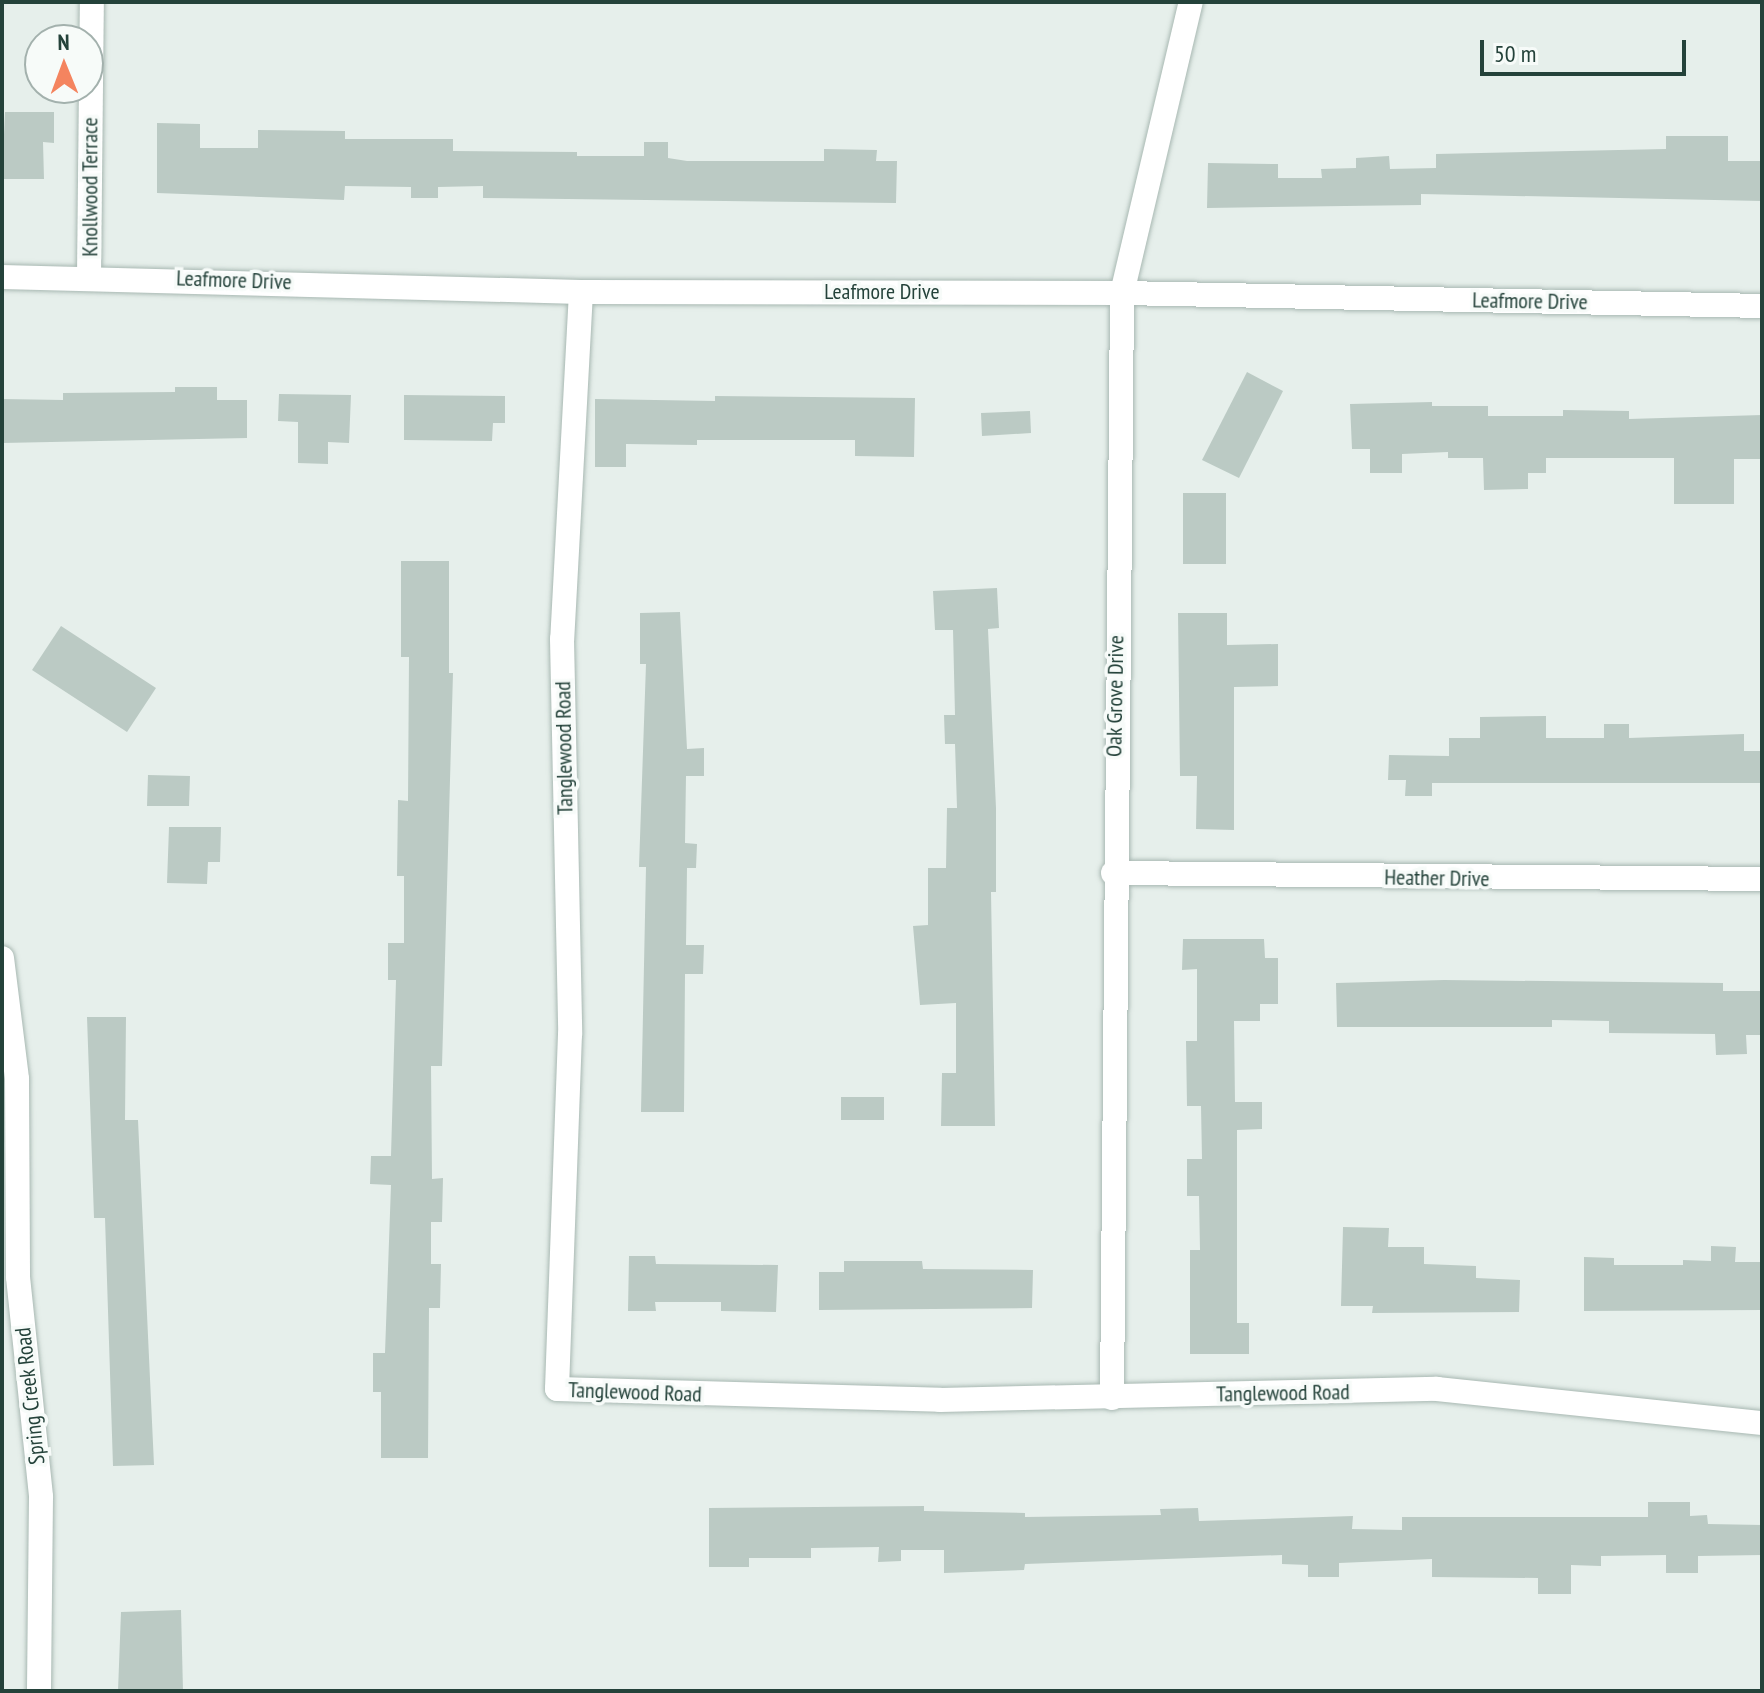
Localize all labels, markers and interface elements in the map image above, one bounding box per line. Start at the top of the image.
north arrow [24,24,104,104]
scale bar [1484,24,1690,74]
text: N [57,28,70,56]
text: 50 m [1494,38,1536,69]
street label: Knollwood Terrace [77,117,103,257]
street label: Leafmore Drive [176,265,292,295]
street label: Leafmore Drive [824,279,940,305]
street label: Leafmore Drive [1472,287,1588,315]
street label: Oak Grove Drive [1101,635,1129,757]
street label: Tanglewood Road [550,681,578,815]
street label: Heather Drive [1384,864,1490,892]
street label: Spring Creek Road [10,1326,50,1466]
street label: Tanglewood Road [568,1376,702,1408]
street label: Tanglewood Road [1216,1379,1350,1407]

